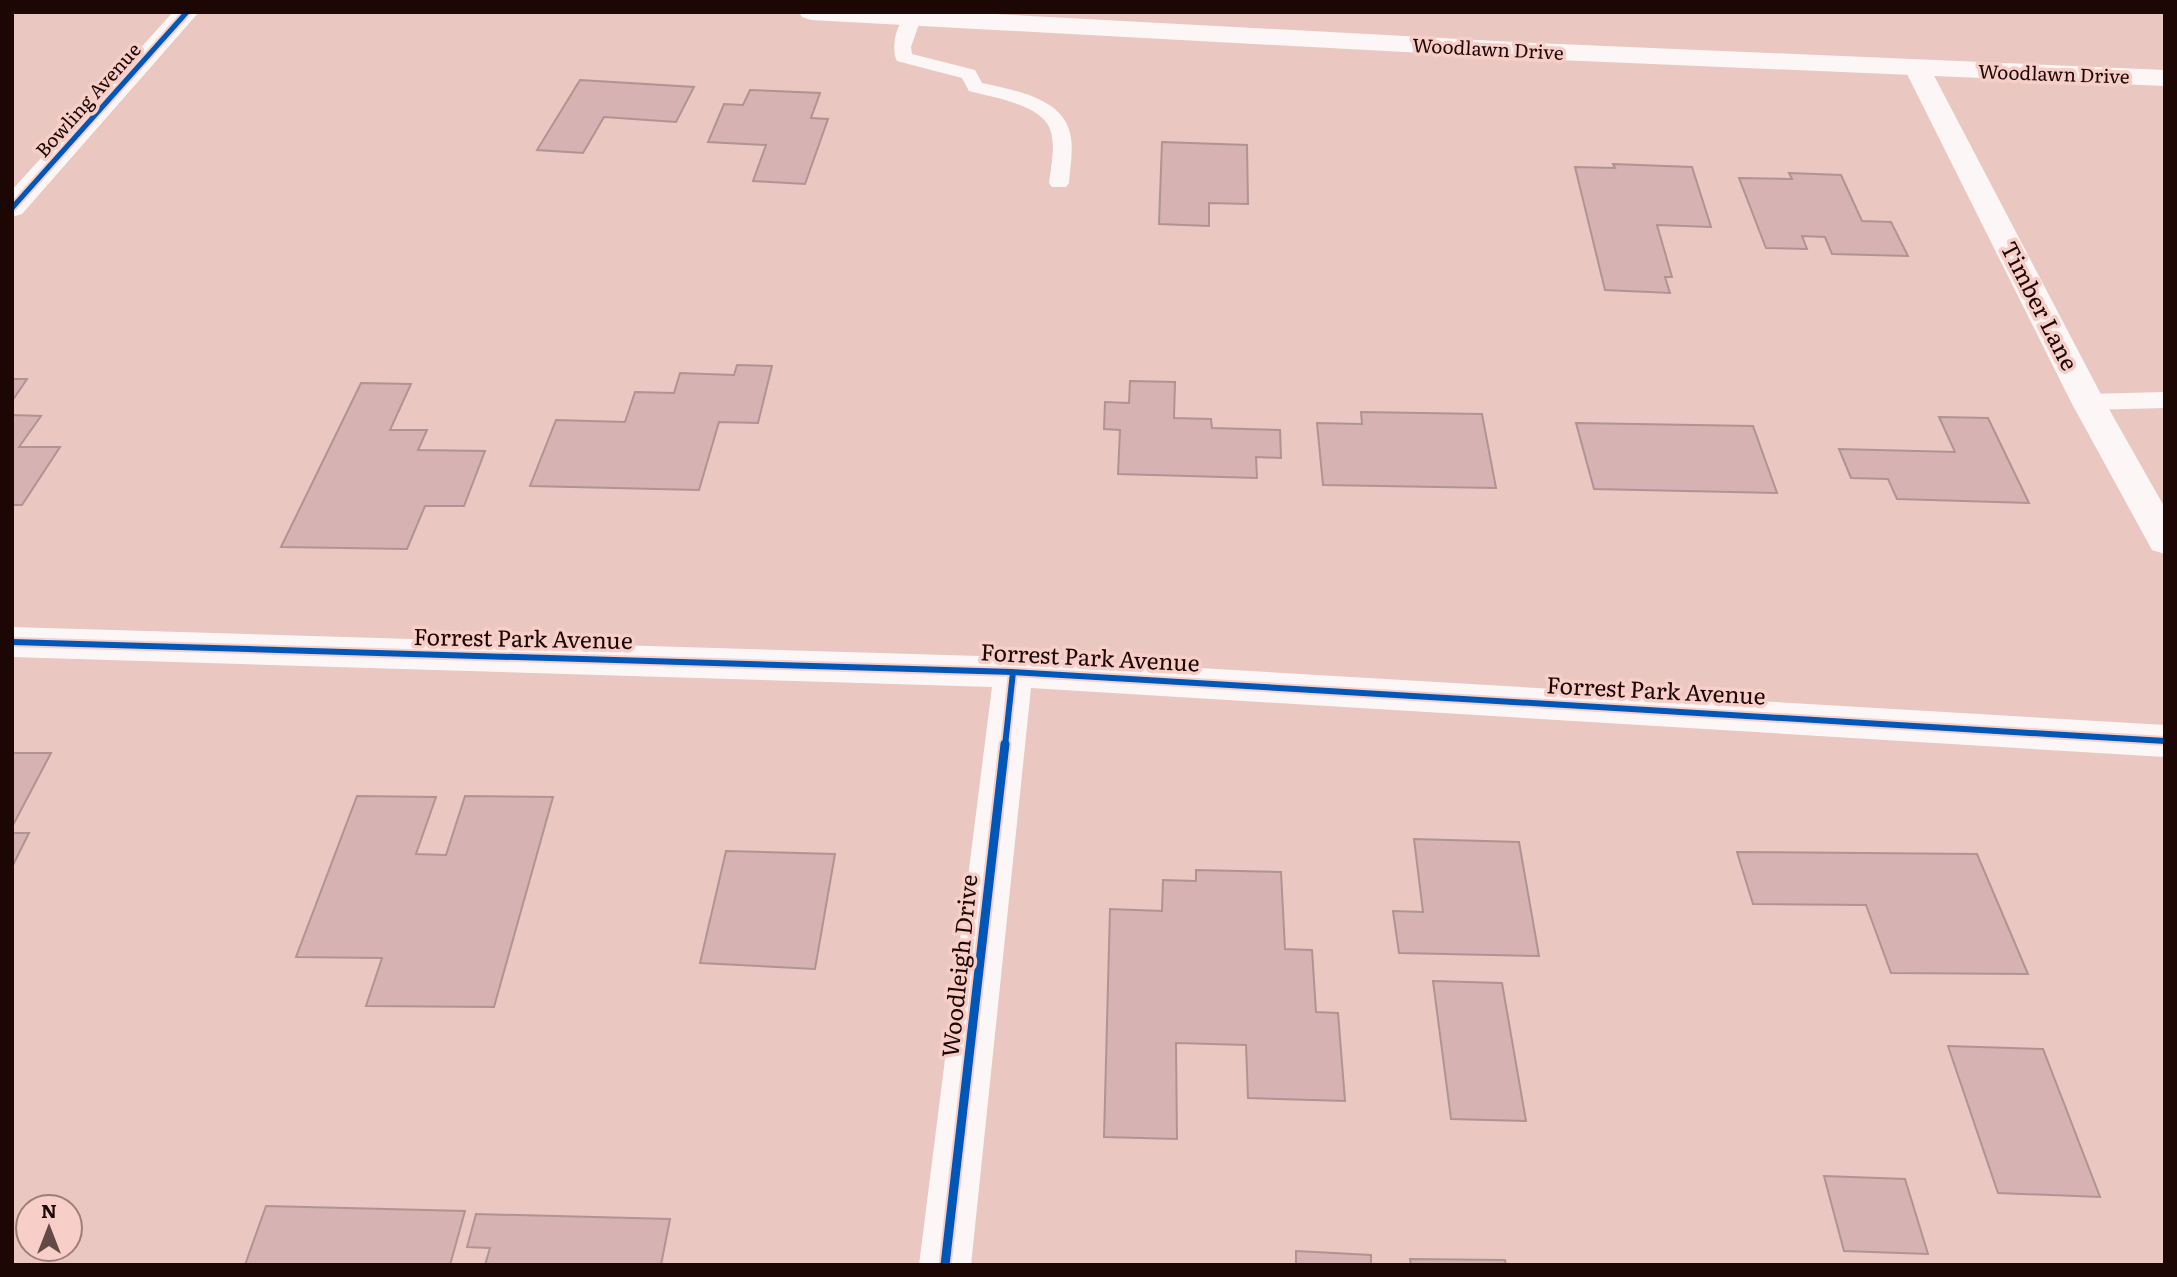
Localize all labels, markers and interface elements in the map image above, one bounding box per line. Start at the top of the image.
street label: Woodlawn Drive [1412,30,1565,66]
street label: Bowling Avenue [28,36,147,163]
street label: Woodlawn Drive [1978,56,2130,90]
street label: Timber Lane [1994,235,2088,376]
street label: Forrest Park Avenue [413,618,633,656]
street label: Forrest Park Avenue [980,633,1201,679]
street label: Forrest Park Avenue [1546,666,1767,712]
street label: Woodleigh Drive [931,872,985,1059]
north arrow [14,1193,84,1263]
text: N [41,1196,57,1224]

